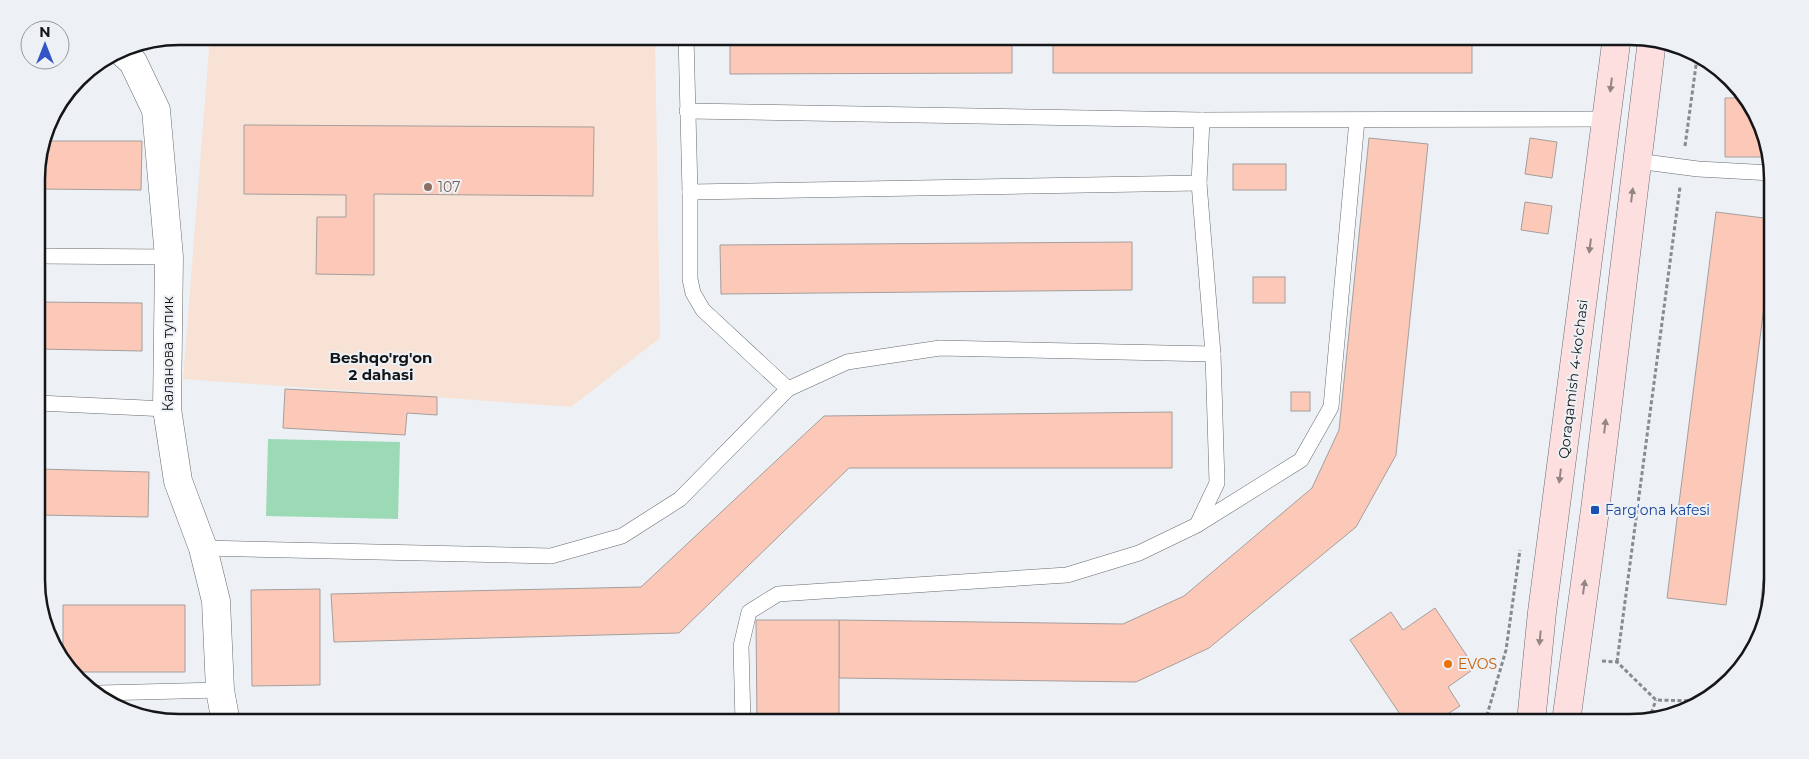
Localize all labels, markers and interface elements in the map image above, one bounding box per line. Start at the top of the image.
north arrow [20,20,70,70]
text: N [39,23,51,41]
one-way arrow [1606,77,1614,93]
place label: 107 [438,178,460,196]
marker: 107 [422,181,434,193]
one-way arrow [1628,187,1636,203]
one-way arrow [1586,238,1594,254]
street label: Каланова тупик [159,296,177,412]
street label: Qoraqamish 4-ko'chasi [1554,298,1592,460]
district label: Beshqo'rg'on 2 dahasi [330,348,432,384]
one-way arrow [1601,418,1609,434]
one-way arrow [1556,469,1564,485]
place label: Farg‘ona kafesi [1605,501,1710,519]
marker: Farg‘ona kafesi [1589,504,1601,516]
one-way arrow [1580,579,1588,595]
one-way arrow [1536,630,1544,646]
place label: EVOS [1458,655,1497,673]
marker: EVOS [1442,658,1454,670]

